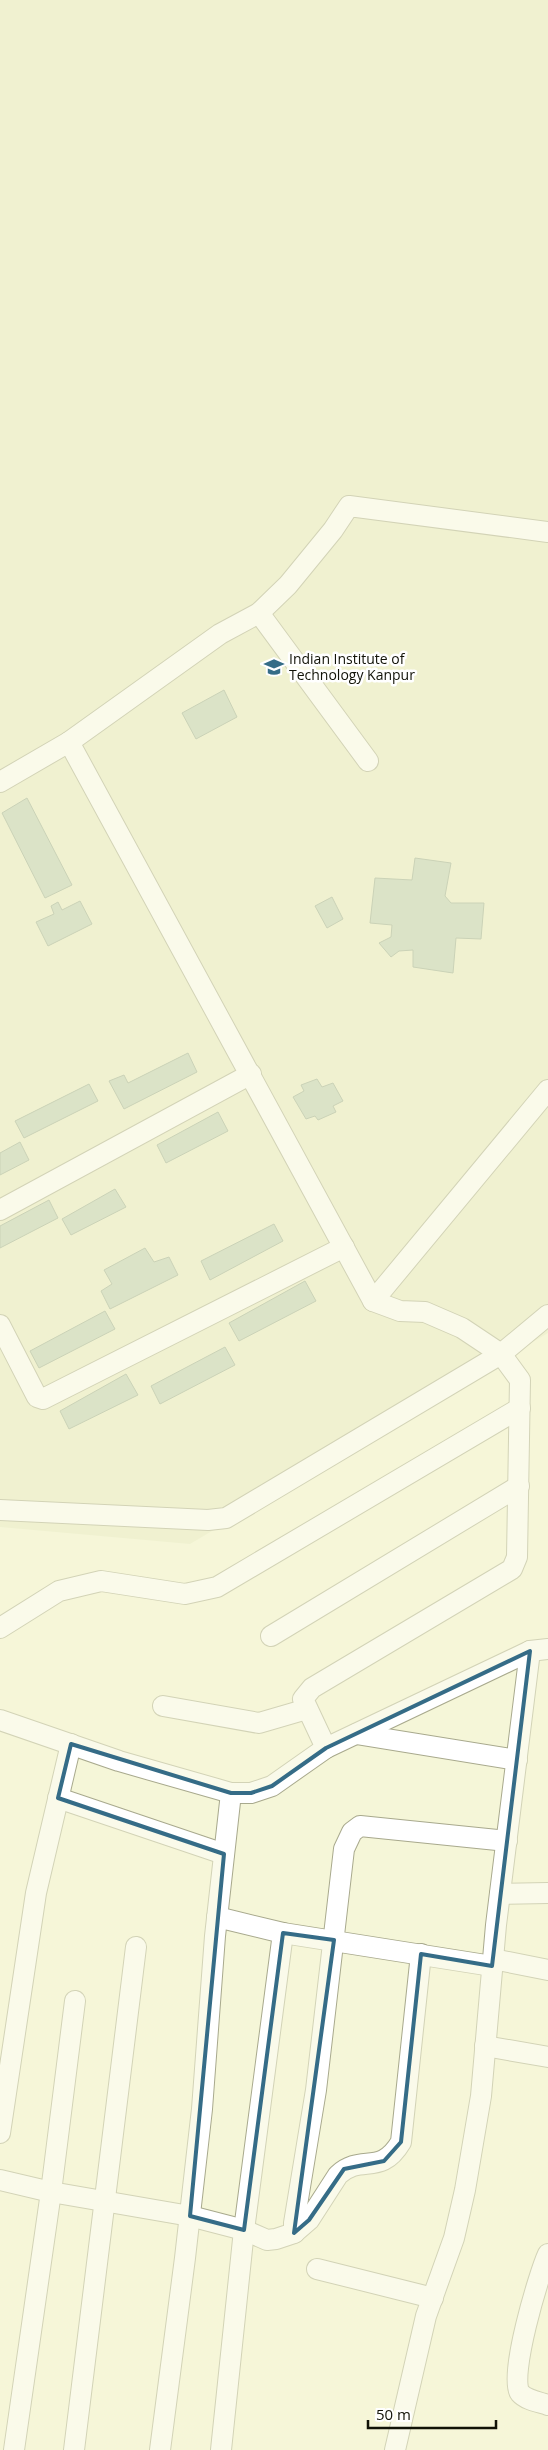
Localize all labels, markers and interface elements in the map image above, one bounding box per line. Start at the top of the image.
place label: Indian Institute of Technology Kanpur [289,649,415,684]
school or university icon: Indian Institute of Technology Kanpur [263,656,285,678]
scale bar [368,2398,496,2430]
text: 50 m [376,2404,411,2424]

